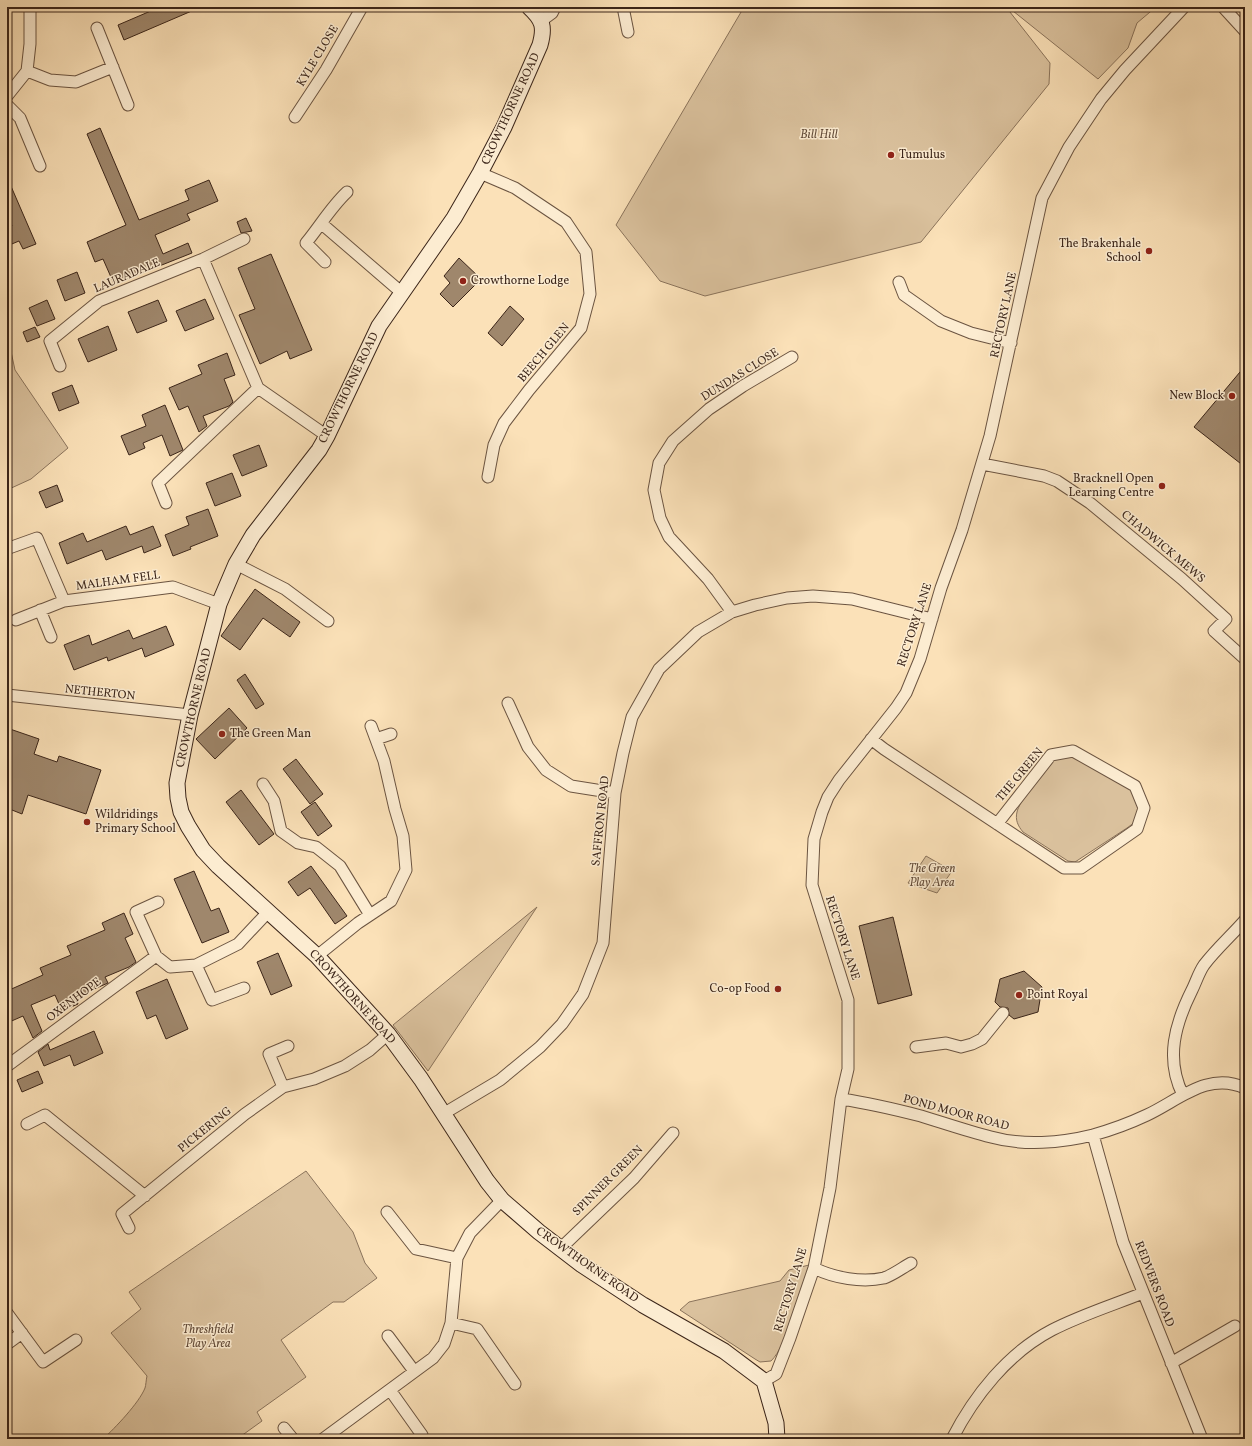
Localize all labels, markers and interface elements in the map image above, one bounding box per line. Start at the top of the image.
street label: KYLE CLOSE [293,22,343,90]
street label: CROWTHORNE ROAD [478,50,544,168]
park label: Bill Hill [800,127,838,143]
place label: Tumulus [899,147,945,163]
marker: Tumulus [886,150,896,160]
place label: The Brakenhale School [1059,236,1141,266]
marker: The Brakenhale School [1144,246,1154,256]
street label: LAURADALE [91,255,163,297]
street label: RECTORY LANE [987,271,1021,359]
place label: Crowthorne Lodge [471,273,569,289]
marker: Crowthorne Lodge [458,276,468,286]
street label: BEECH GLEN [514,320,574,386]
street label: CROWTHORNE ROAD [315,330,383,446]
street label: DUNDAS CLOSE [698,345,782,405]
place label: New Block [1169,388,1224,404]
marker: New Block [1227,391,1237,401]
place label: Bracknell Open Learning Centre [1068,471,1154,501]
marker: Bracknell Open Learning Centre [1157,481,1167,491]
street label: CHADWICK MEWS [1118,507,1208,587]
street label: MALHAM FELL [75,567,161,595]
street label: RECTORY LANE [894,581,936,669]
street label: CROWTHORNE ROAD [172,647,216,769]
street label: NETHERTON [64,681,136,705]
place label: The Green Man [230,726,311,742]
marker: The Green Man [217,729,227,739]
street label: THE GREEN [993,745,1047,805]
street label: SAFFRON ROAD [588,775,614,867]
place label: Wildridings Primary School [95,807,176,837]
marker: Wildridings Primary School [82,817,92,827]
park label: The Green Play Area [909,861,955,891]
street label: RECTORY LANE [821,894,863,982]
street label: CROWTHORNE ROAD [305,946,399,1048]
street label: OXENHOPE [43,974,105,1026]
place label: Co-op Food [709,981,770,997]
marker: Co-op Food [773,984,783,994]
place label: Point Royal [1027,987,1088,1003]
marker: Point Royal [1014,990,1024,1000]
street label: POND MOOR ROAD [901,1091,1011,1135]
street label: PICKERING [175,1103,235,1157]
street label: SPINNER GREEN [569,1142,647,1220]
street label: CROWTHORNE ROAD [532,1223,642,1307]
street label: REDVERS ROAD [1130,1239,1178,1329]
street label: RECTORY LANE [771,1246,811,1334]
park label: Threshfield Play Area [182,1322,234,1352]

